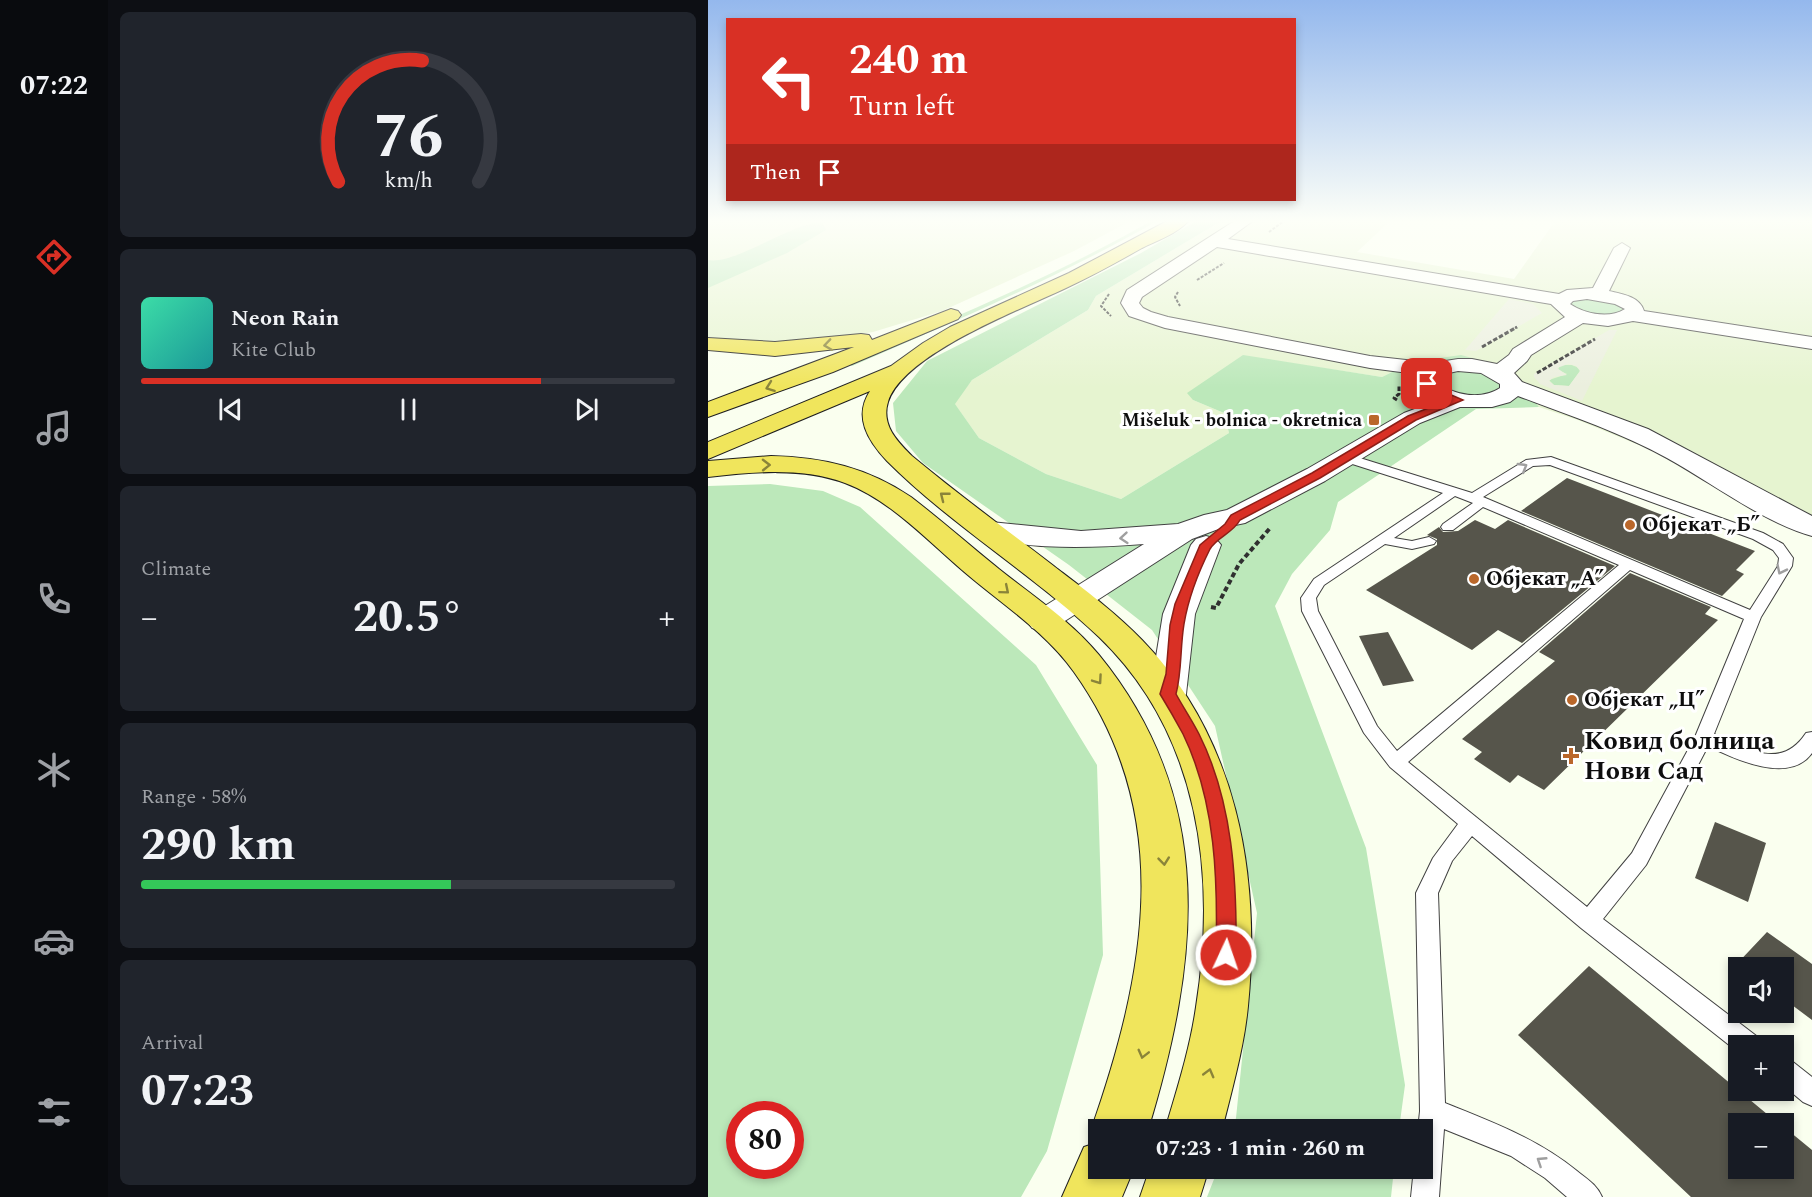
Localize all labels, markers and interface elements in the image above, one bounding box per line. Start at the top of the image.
text: 240 m [849,29,968,92]
icon: left [750,42,828,120]
text: 07:22 [20,65,88,107]
text: Turn left [849,86,955,128]
text: 76 [373,90,443,185]
text: Then [750,156,801,189]
icon: arrive [813,156,846,189]
text: km/h [384,164,432,197]
icon: directions [33,236,75,278]
text: Neon Rain [231,302,339,335]
text: Kite Club [231,335,316,365]
one-way arrow [824,338,833,350]
pin [1401,358,1452,409]
icon: arrive [1410,367,1443,400]
one-way arrow [766,380,776,393]
icon: previous [214,393,247,426]
icon: pause [392,393,425,426]
icon: next [570,393,603,426]
icon: music [33,407,75,449]
place label: Mišeluk - bolnica - okretnica [1122,407,1363,434]
marker: Mišeluk - bolnica - okretnica [1367,413,1381,427]
one-way arrow [762,459,771,471]
one-way arrow [1517,463,1527,475]
one-way arrow [940,493,951,504]
place label: Објекат „Б” [1642,509,1760,541]
marker: Објекат „Б” [1623,518,1637,532]
one-way arrow [1119,531,1128,544]
text: Climate [141,554,211,584]
place label: Објекат „А” [1486,563,1604,595]
one-way arrow [1777,564,1789,575]
marker: Објекат „А” [1467,572,1481,586]
icon: phone [33,578,75,620]
one-way arrow [998,582,1009,593]
text: 20.5° [353,583,463,652]
text: − [141,593,158,643]
text: + [658,593,675,643]
one-way arrow [1091,673,1102,684]
place label: Објекат „Ц” [1584,684,1704,716]
marker: Објекат „Ц” [1565,693,1579,707]
place label: Ковид болница Нови Сад [1584,721,1775,791]
marker: Ковид болница Нови Сад [1562,747,1580,765]
icon: climate [33,749,75,791]
text: Range · 58% [141,782,246,812]
text: 290 km [141,811,296,880]
one-way arrow [1157,856,1170,865]
icon: car [33,920,75,962]
position arrow [1194,923,1258,987]
map controls [1728,957,1794,1179]
button: sound [1728,957,1794,1023]
text: Arrival [141,1028,203,1058]
button: + [1728,1035,1794,1101]
one-way arrow [1138,1048,1151,1058]
text: 07:23 [141,1057,254,1126]
one-way arrow [1201,1068,1214,1078]
icon: filters [33,1091,75,1133]
speed limit sign: 80 [726,1101,804,1179]
button: − [1728,1113,1794,1179]
text: 07:23 · 1 min · 260 m [1156,1132,1365,1165]
one-way arrow [1537,1157,1548,1168]

